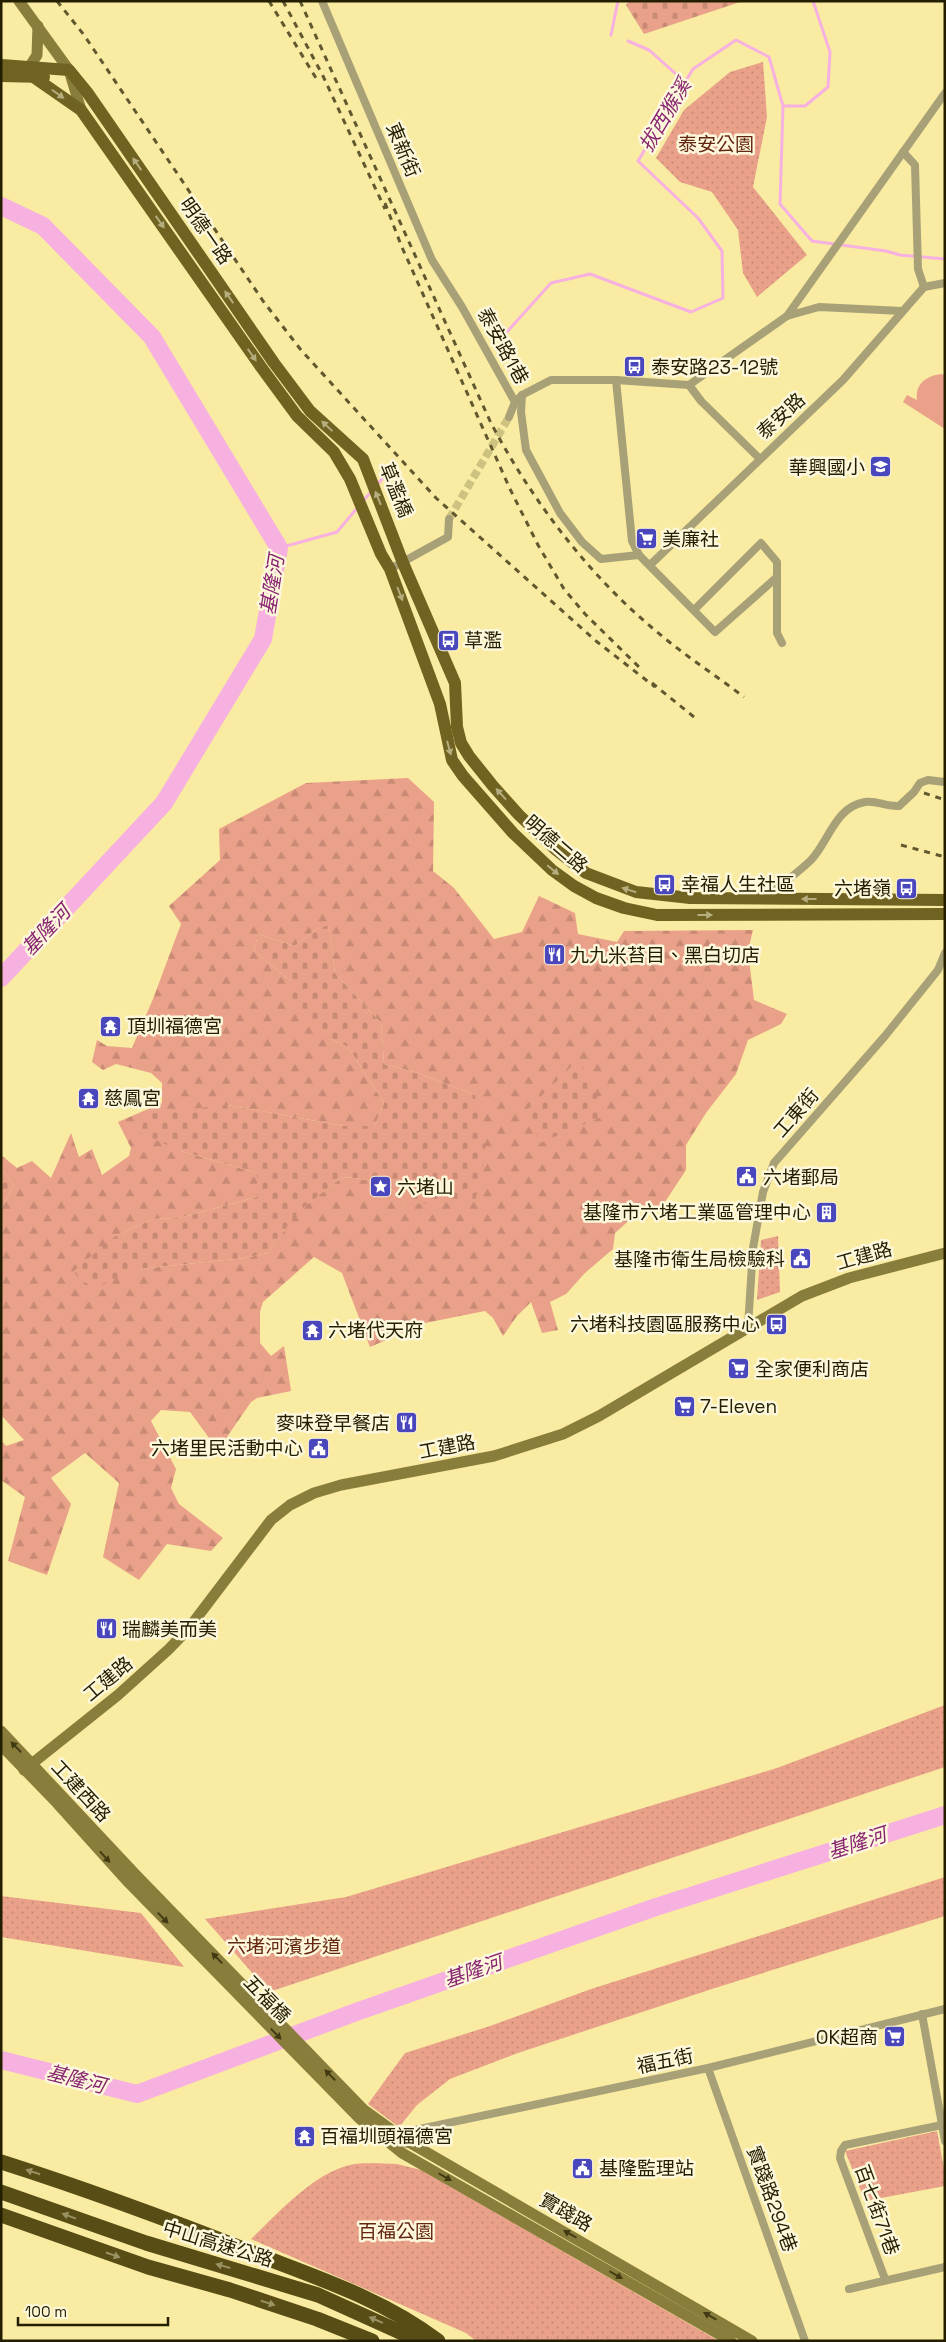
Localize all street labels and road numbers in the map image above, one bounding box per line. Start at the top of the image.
street label: 東新街 [380,119,426,181]
street label: 明德一路 [174,193,238,269]
street label: 泰安路1巷 [472,303,534,389]
street label: 泰安路 [752,387,810,445]
street label: 草濫橋 [374,459,418,521]
street label: 明德二路 [519,810,593,878]
street label: 工東街 [768,1083,824,1143]
street label: 工建路 [833,1236,895,1276]
street label: 工建路 [417,1429,477,1465]
street label: 工建路 [78,1651,138,1707]
street label: 工建西路 [46,1755,116,1827]
street label: 五福橋 [238,1970,296,2028]
street label: 福五街 [635,2043,695,2079]
street label: 實踐路294巷 [741,2143,803,2255]
street label: 百七街71巷 [849,2161,905,2259]
street label: 實踐路 [535,2187,597,2237]
street label: 中山高速公路 [160,2215,276,2273]

